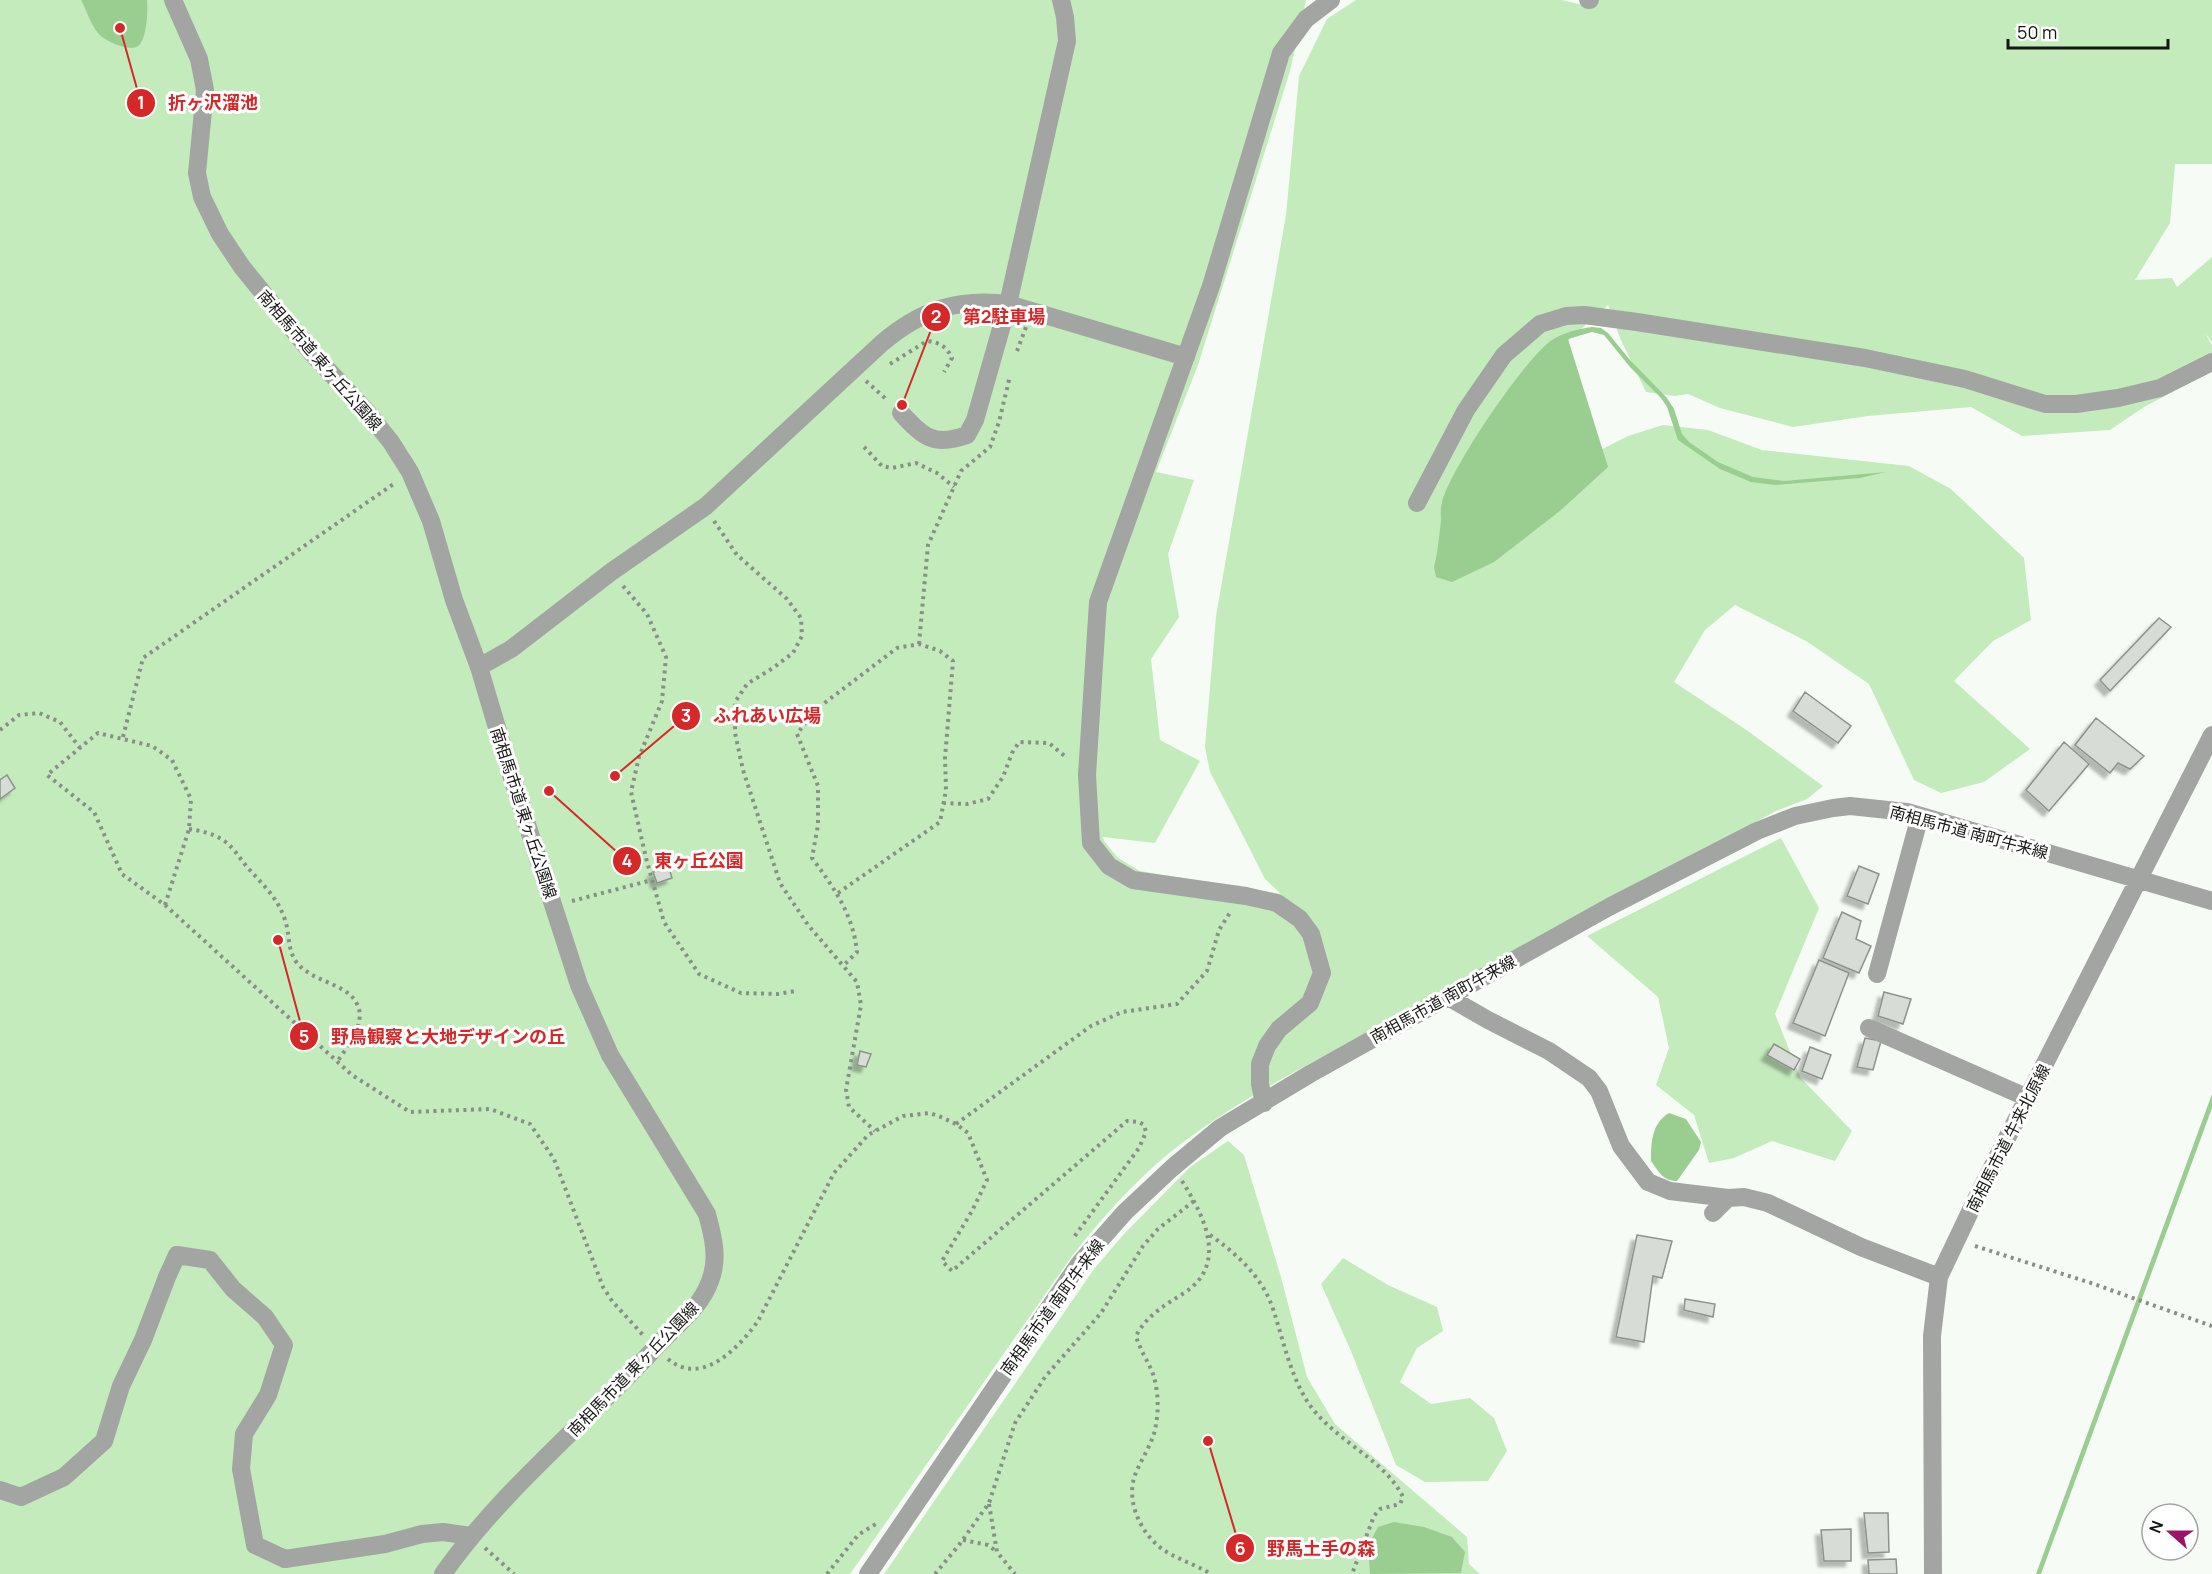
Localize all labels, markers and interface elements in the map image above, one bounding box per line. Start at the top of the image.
scale bar [2008,12,2168,50]
text: 50 m [2017,20,2057,44]
callout: 折ヶ沢溜池 [126,85,270,121]
text: 1 [137,90,145,114]
text: 折ヶ沢溜池 [168,90,258,114]
street label: 南相馬市道 東ヶ丘公園線 [253,285,387,435]
callout: 第2駐車場 [921,299,1058,335]
text: 2 [931,304,941,328]
text: 第2駐車場 [963,304,1045,328]
callout: ふれあい広場 [671,698,833,734]
text: 3 [681,703,691,727]
text: ふれあい広場 [713,703,821,727]
street label: 南相馬市道 東ヶ丘公園線 [486,724,562,902]
street label: 南相馬市道 南町牛来線 [1887,800,2051,864]
callout: 東ヶ丘公園 [612,843,756,879]
text: 4 [622,848,633,872]
text: 東ヶ丘公園 [654,848,744,872]
street label: 南相馬市道 南町牛来線 [1366,950,1520,1048]
callout: 野鳥観察と大地デザインの丘 [289,1018,577,1054]
text: 5 [299,1024,309,1048]
text: 野鳥観察と大地デザインの丘 [331,1024,565,1048]
street label: 南相馬市道 牛来北原線 [1961,1060,2055,1216]
street label: 南相馬市道 南町牛来線 [995,1235,1109,1379]
street label: 南相馬市道 東ヶ丘公園線 [563,1297,703,1441]
north arrow [2140,1502,2200,1562]
text: N [2144,1517,2168,1536]
callout: 野馬土手の森 [1225,1530,1387,1566]
text: 6 [1234,1536,1246,1560]
text: 野馬土手の森 [1267,1536,1375,1560]

